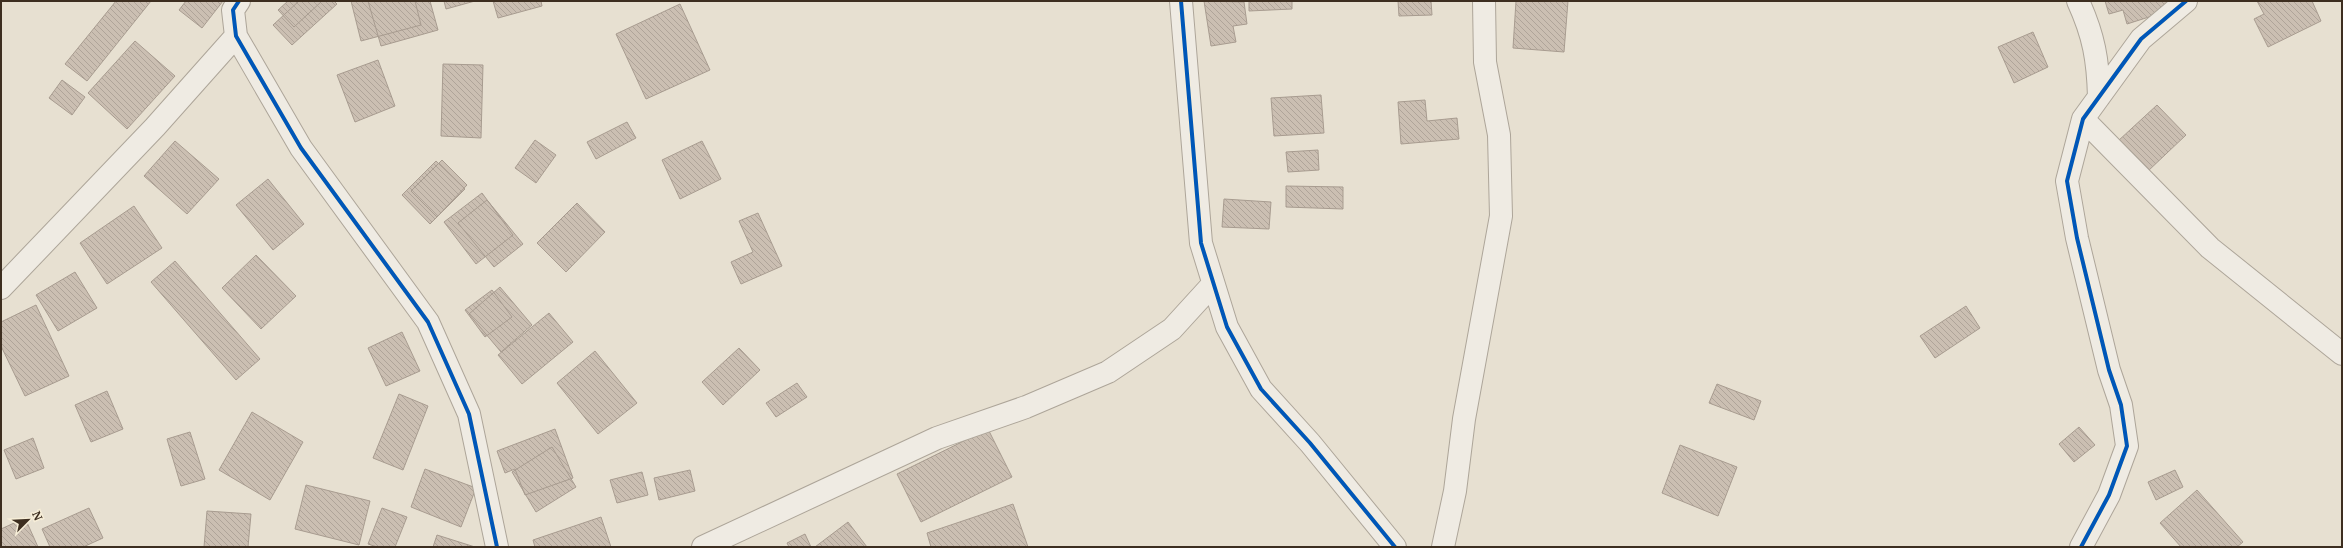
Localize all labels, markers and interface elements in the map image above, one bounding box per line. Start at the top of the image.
north arrow [8,500,48,540]
text: N [29,509,45,523]

